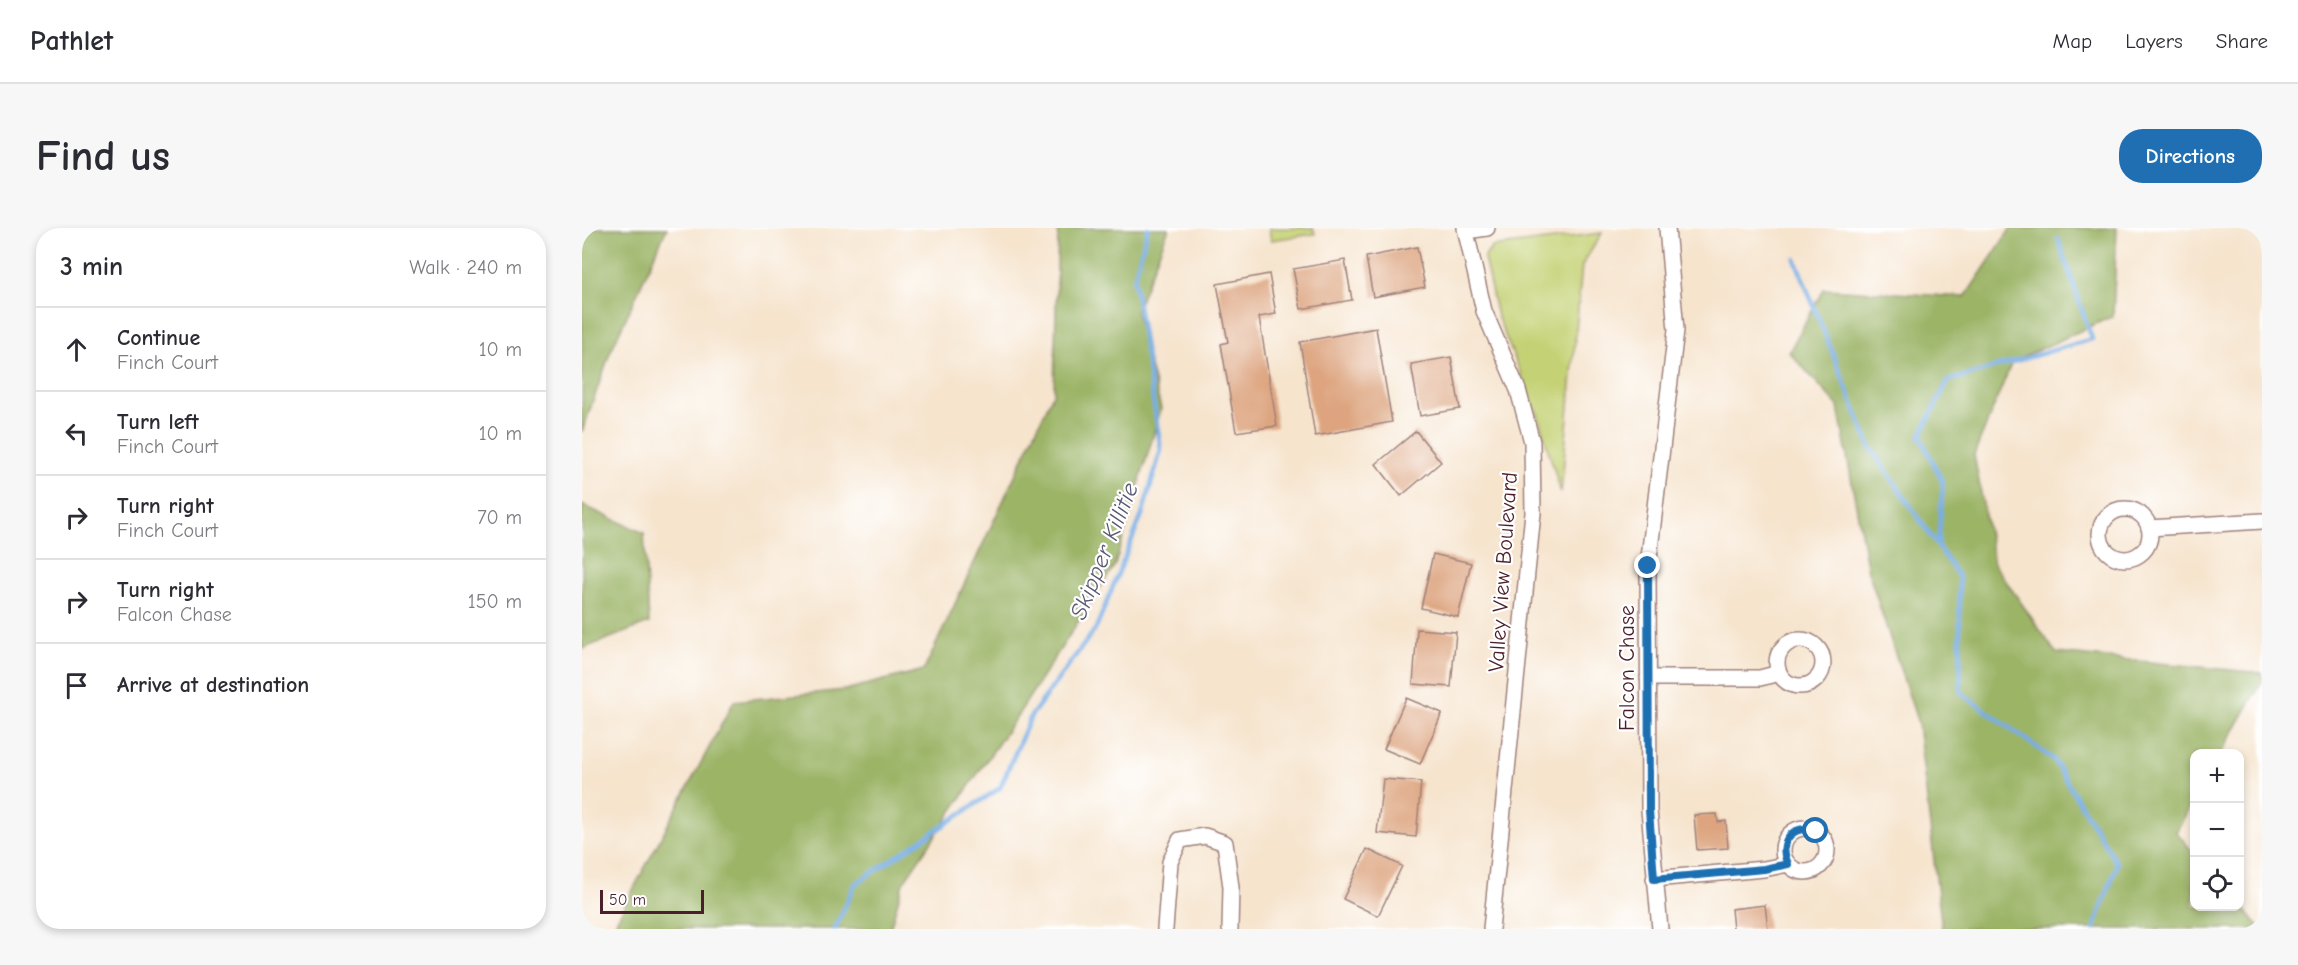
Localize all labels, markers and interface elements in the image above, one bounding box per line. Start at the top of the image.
text: Pathlet [30,25,113,57]
text: Map [2053,29,2092,53]
text: Layers [2125,29,2183,53]
text: Share [2216,29,2268,53]
button: Directions [2119,129,2262,183]
text: Find us [36,132,170,181]
text: 3 min [60,252,123,282]
text: Walk · 240 m [409,256,522,279]
text: Continue [117,325,200,351]
icon: ahead [60,333,93,366]
text: 10 m [479,338,522,361]
text: Finch Court [117,351,218,374]
text: Turn left [117,409,199,435]
icon: left [60,417,93,450]
text: 10 m [479,422,522,445]
text: Finch Court [117,435,218,458]
street label: Valley View Boulevard [1483,471,1523,673]
water label: Skipper Killitie [1064,478,1144,624]
text: Turn right [117,493,214,519]
icon: right [60,501,93,534]
text: 70 m [477,506,522,529]
text: Finch Court [117,519,218,542]
route end [1634,552,1660,578]
text: Turn right [117,577,214,603]
icon: right [60,585,93,618]
text: 150 m [468,590,522,613]
text: Falcon Chase [117,603,232,626]
street label: Falcon Chase [1614,605,1640,731]
icon: arrive [60,669,93,702]
text: Arrive at destination [117,672,309,698]
map controls [2190,749,2244,911]
button: + [2190,749,2244,803]
button: − [2190,803,2244,857]
route start [1802,817,1828,843]
button: locate [2190,857,2244,911]
scale bar [600,887,704,914]
text: 50 m [609,891,646,909]

